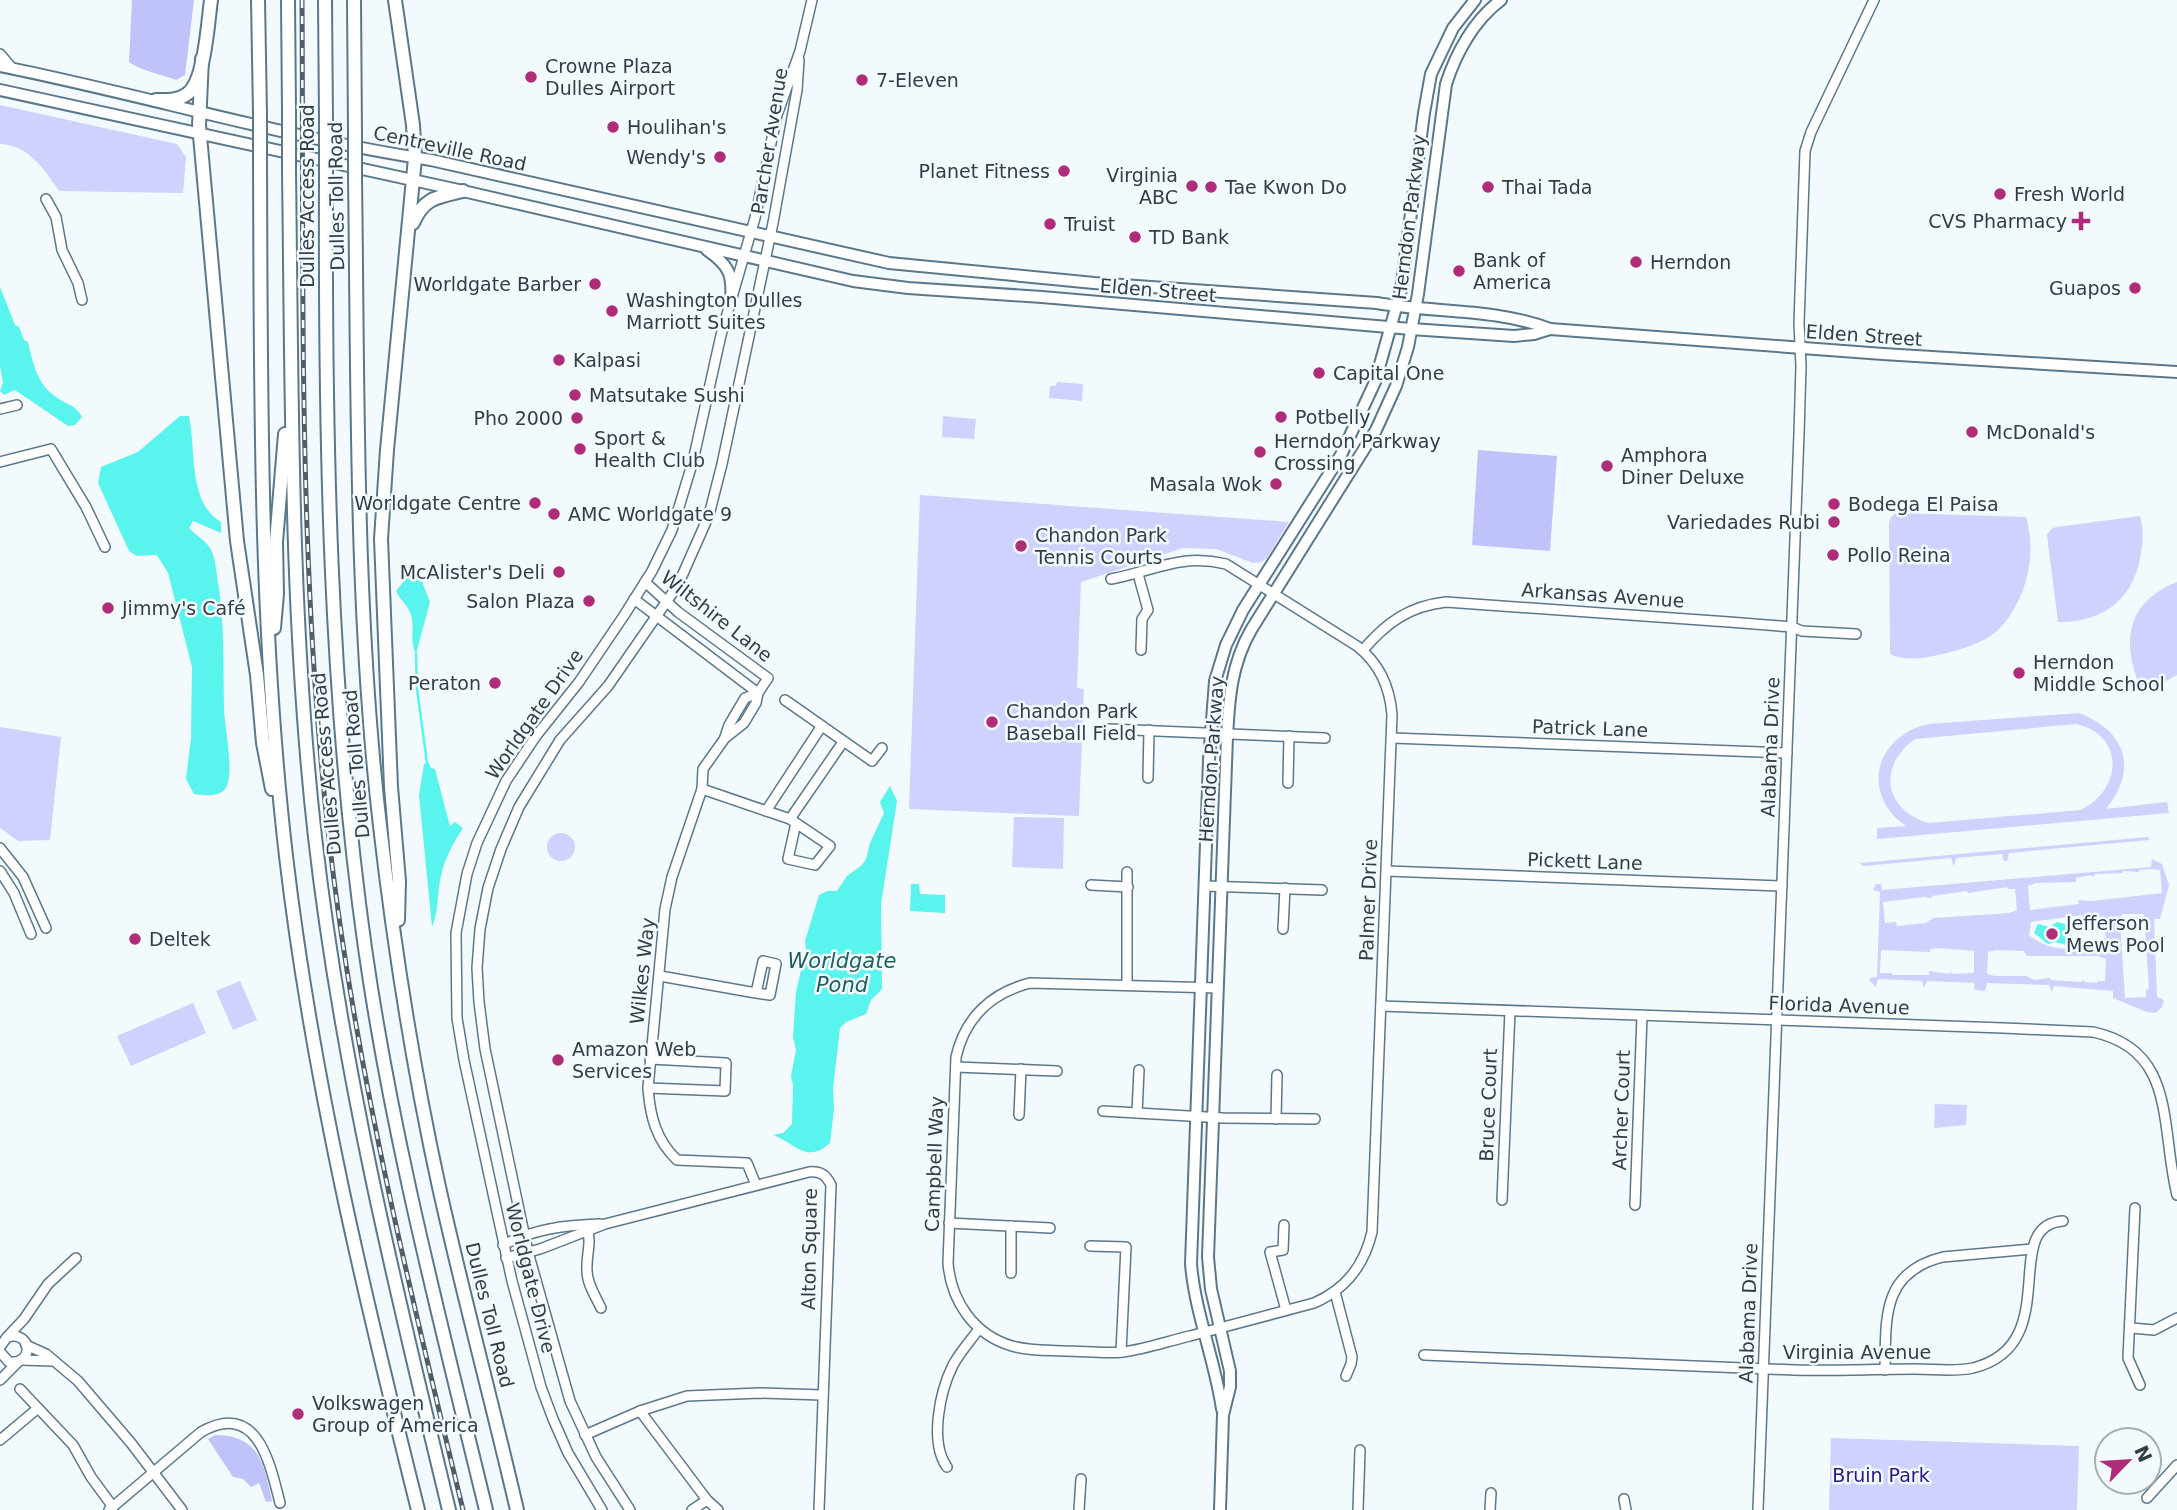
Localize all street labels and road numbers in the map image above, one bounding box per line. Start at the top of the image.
street label: Parcher Avenue [747,66,791,216]
street label: Dulles Access Road [296,104,318,288]
street label: Dulles Toll Road [324,121,348,271]
street label: Centreville Road [371,121,529,175]
street label: Herndon Parkway [1388,133,1430,301]
street label: Elden Street [1099,274,1217,306]
street label: Elden Street [1805,320,1923,350]
street label: Wiltshire Lane [657,566,777,666]
street label: Arkansas Avenue [1521,578,1685,612]
street label: Worldgate Drive [481,645,587,783]
street label: Dulles Access Road [307,672,345,856]
street label: Herndon Parkway [1194,675,1228,843]
street label: Alabama Drive [1757,676,1783,818]
street label: Dulles Toll Road [339,689,373,839]
street label: Patrick Lane [1532,715,1648,741]
street label: Palmer Drive [1355,839,1381,961]
street label: Pickett Lane [1527,848,1643,874]
street label: Wilkes Way [625,916,659,1026]
street label: Florida Avenue [1768,992,1910,1018]
street label: Bruce Court [1475,1048,1501,1162]
street label: Archer Court [1608,1049,1634,1171]
street label: Campbell Way [921,1096,947,1232]
street label: Alton Square [797,1188,821,1310]
street label: Worldgate Drive [502,1201,560,1355]
street label: Dulles Toll Road [461,1240,519,1390]
street label: Alabama Drive [1735,1242,1761,1384]
street label: Virginia Avenue [1783,1341,1931,1363]

